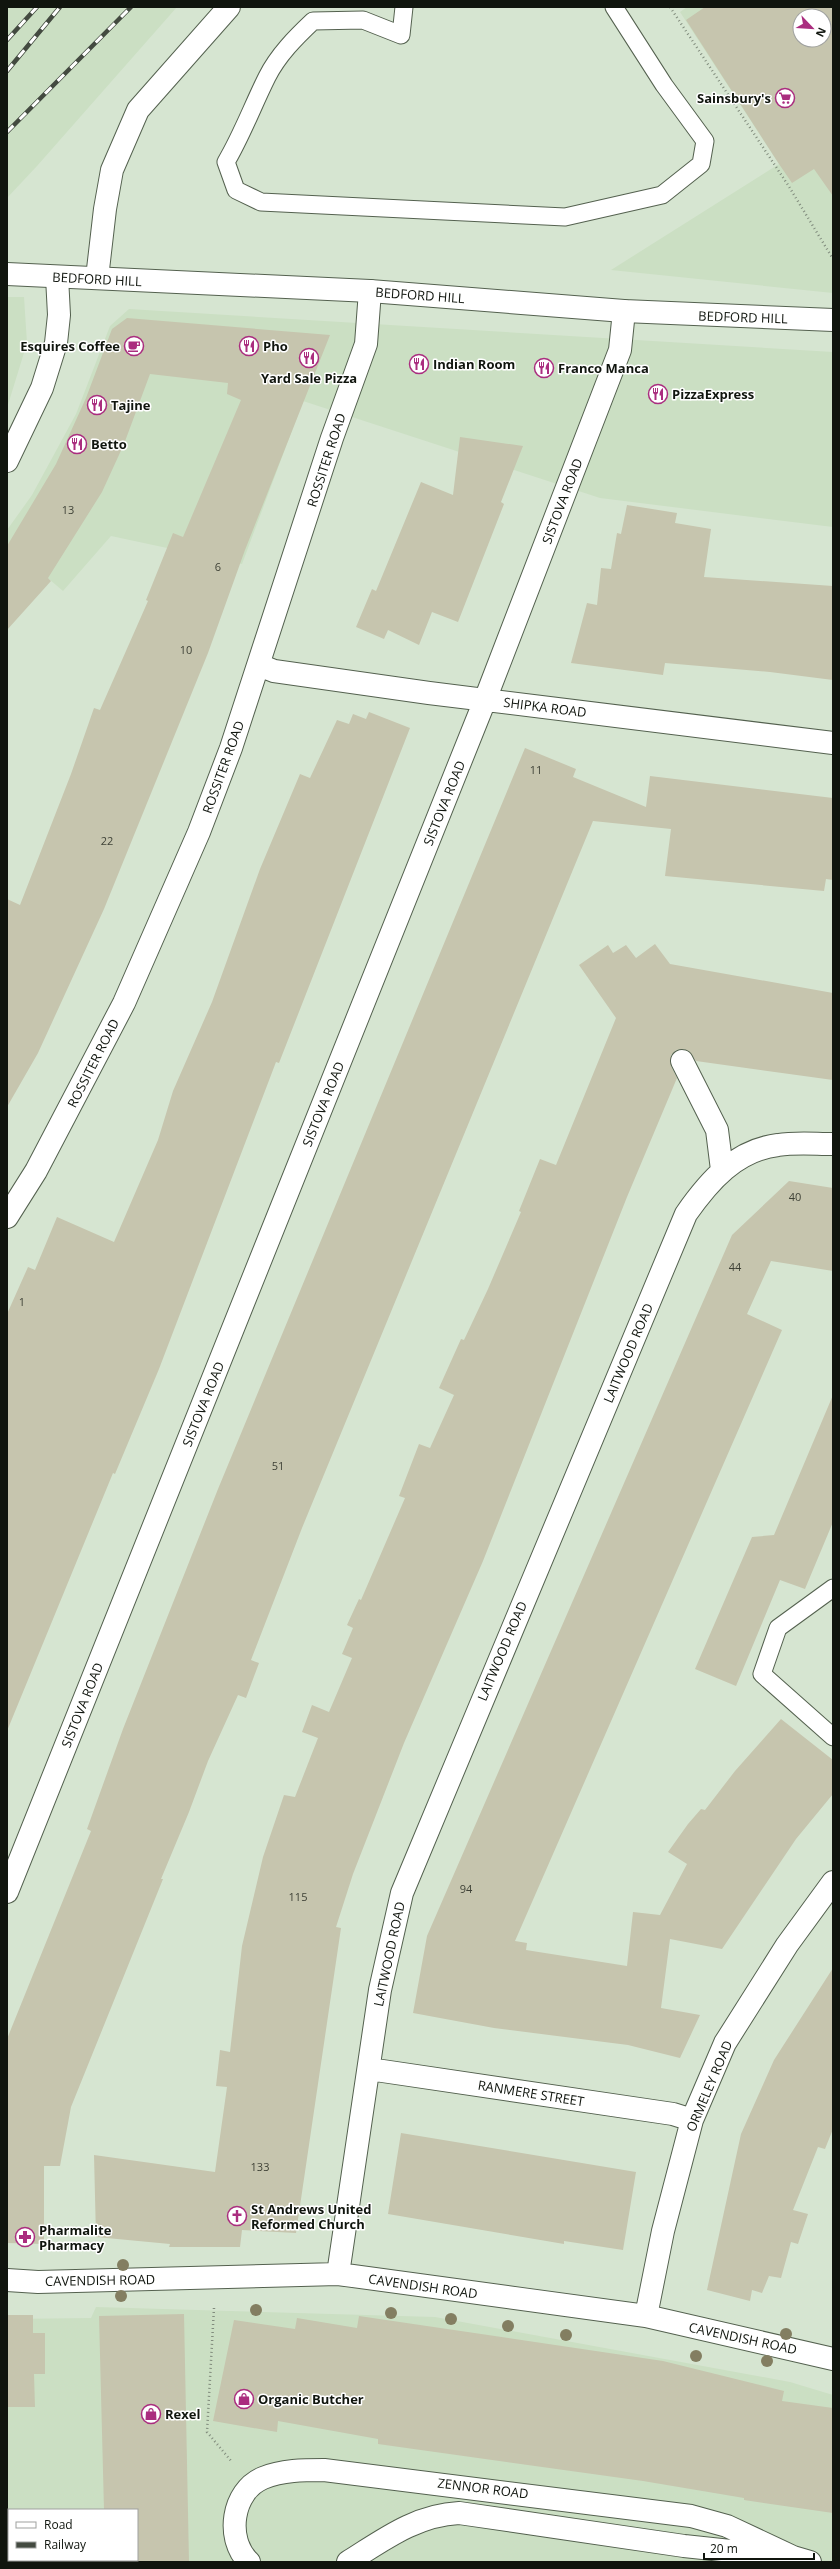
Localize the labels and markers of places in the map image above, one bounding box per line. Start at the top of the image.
supermarket icon: Sainsbury's [774,87,796,109]
place label: Sainsbury's [697,89,771,107]
cafe icon: Esquires Coffee [123,335,145,357]
restaurant icon: Pho [238,335,260,357]
place label: Esquires Coffee [20,337,120,355]
place label: Pho [263,337,288,355]
restaurant icon: Yard Sale Pizza [298,347,320,369]
restaurant icon: Indian Room [408,353,430,375]
place label: Indian Room [433,355,515,373]
restaurant icon: Franco Manca [533,357,555,379]
place label: Franco Manca [558,359,649,377]
place label: Yard Sale Pizza [261,369,357,387]
restaurant icon: PizzaExpress [647,383,669,405]
place label: PizzaExpress [672,385,754,403]
restaurant icon: Tajine [86,394,108,416]
place label: Tajine [111,396,151,414]
restaurant icon: Betto [66,433,88,455]
place label: Betto [91,435,127,453]
place label: St Andrews United Reformed Church [251,2200,371,2233]
church icon: St Andrews United Reformed Church [226,2205,248,2227]
place label: Pharmalite Pharmacy [39,2221,112,2254]
pharmacy icon: Pharmalite Pharmacy [14,2226,36,2248]
shop icon: Organic Butcher [233,2388,255,2410]
place label: Organic Butcher [258,2390,364,2408]
shop icon: Rexel [140,2403,162,2425]
place label: Rexel [165,2405,200,2423]

